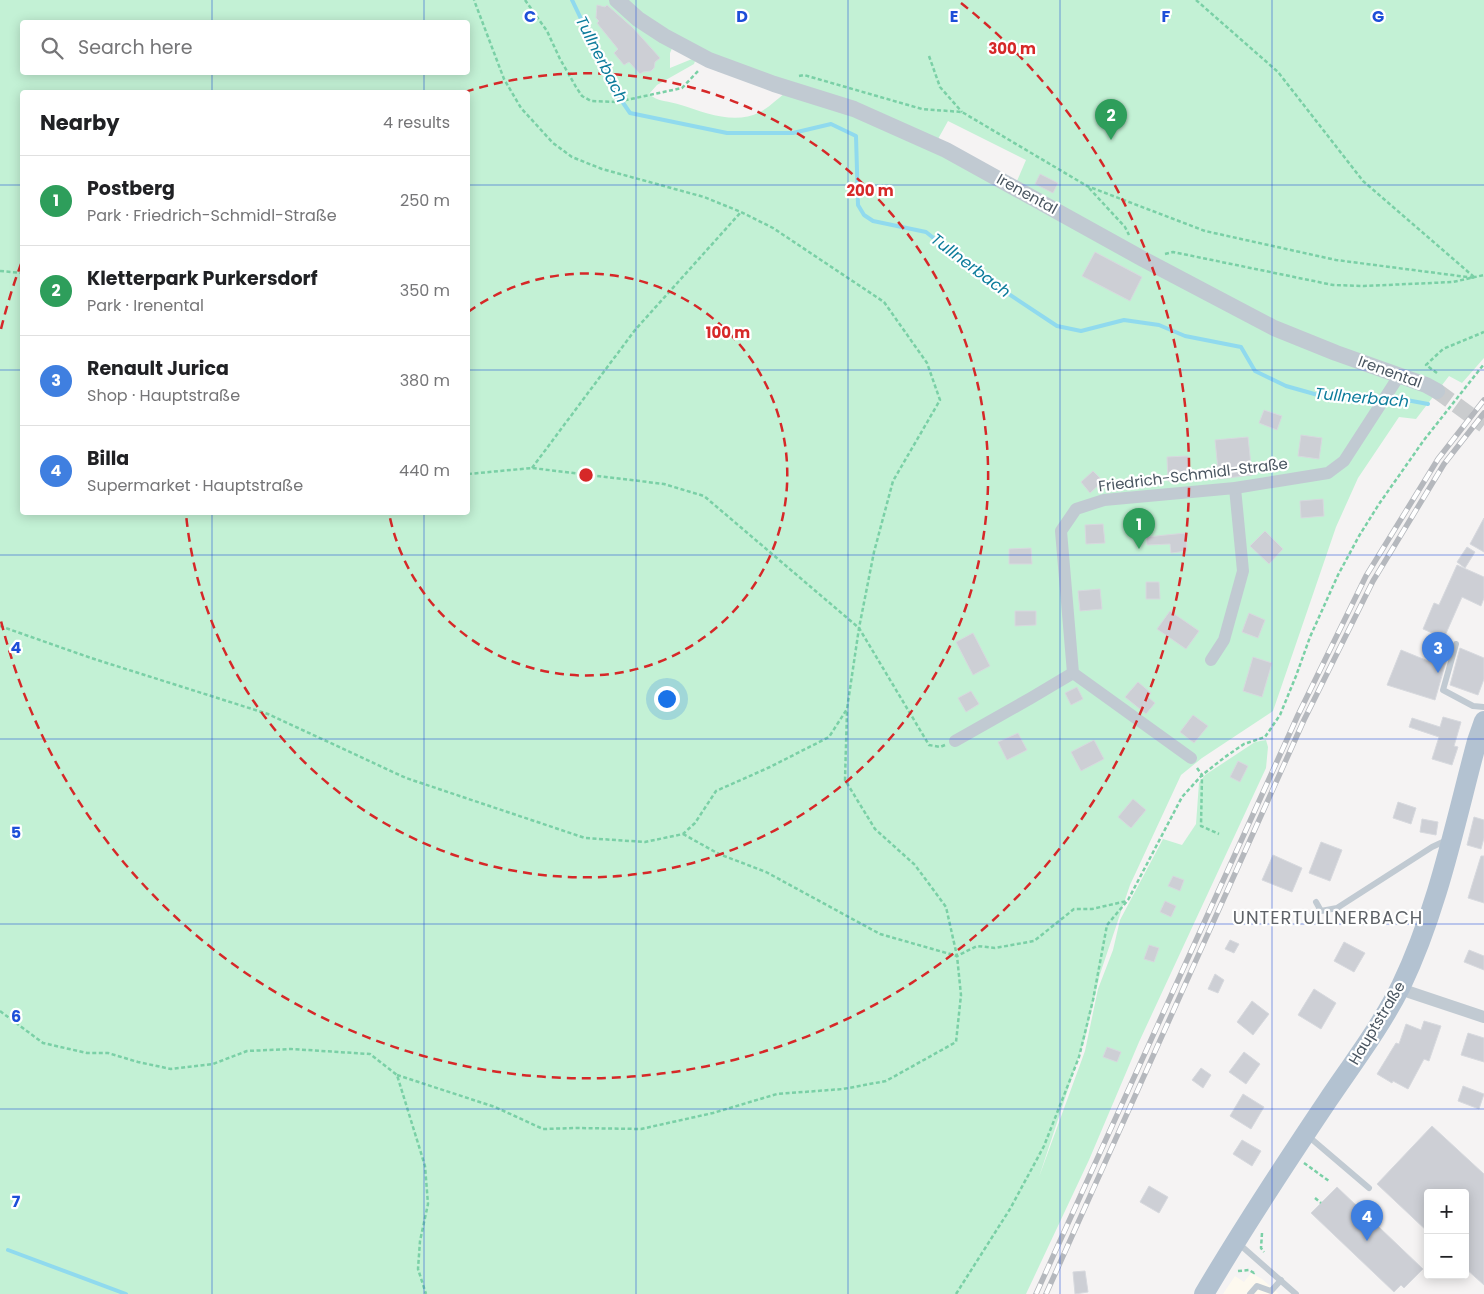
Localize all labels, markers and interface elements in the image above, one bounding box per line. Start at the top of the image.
text: C [524,5,536,28]
text: D [736,5,748,28]
text: E [950,5,958,28]
text: F [1162,5,1171,28]
text: G [1372,5,1384,28]
water label: Tullnerbach [570,12,633,107]
search box [20,20,470,75]
icon: search [38,34,66,62]
text: Search here [78,34,192,61]
text: 300 m [988,38,1036,59]
pin: 2 [1095,99,1127,140]
text: Nearby [40,108,120,137]
text: 4 results [383,111,450,134]
street label: Irenental [993,168,1061,219]
text: Postberg [87,175,175,202]
text: 200 m [846,180,894,201]
text: 1 [53,189,59,212]
text: 250 m [400,189,450,212]
text: Park · Friedrich-Schmidl-Straße [87,204,337,227]
water label: Tullnerbach [926,228,1015,303]
text: Kletterpark Purkersdorf [87,265,317,292]
text: 2 [51,279,61,302]
text: 350 m [400,279,450,302]
text: Park · Irenental [87,294,204,317]
text: 100 m [706,322,750,343]
street label: Irenental [1355,350,1425,393]
text: Renault Jurica [87,355,229,382]
text: 3 [51,369,61,392]
text: 380 m [400,369,450,392]
water label: Tullnerbach [1314,382,1410,413]
text: Shop · Hauptstraße [87,384,240,407]
text: Billa [87,445,129,472]
street label: Friedrich-Schmidl-Straße [1097,452,1289,497]
text: 4 [51,459,61,482]
text: 440 m [399,459,450,482]
centre of rings [577,466,595,484]
text: Supermarket · Hauptstraße [87,474,303,497]
pin: 1 [1123,508,1155,549]
pin: 3 [1422,632,1454,673]
text: 4 [11,636,22,659]
your location [654,686,680,712]
text: 5 [11,821,21,844]
district label: UNTERTULLNERBACH [1233,905,1423,930]
street label: Hauptstraße [1343,977,1410,1069]
text: 6 [11,1005,21,1028]
map controls [1424,1189,1469,1279]
button: + [1424,1189,1469,1234]
text: 7 [12,1190,21,1213]
pin: 4 [1351,1200,1383,1241]
button: − [1424,1234,1469,1279]

